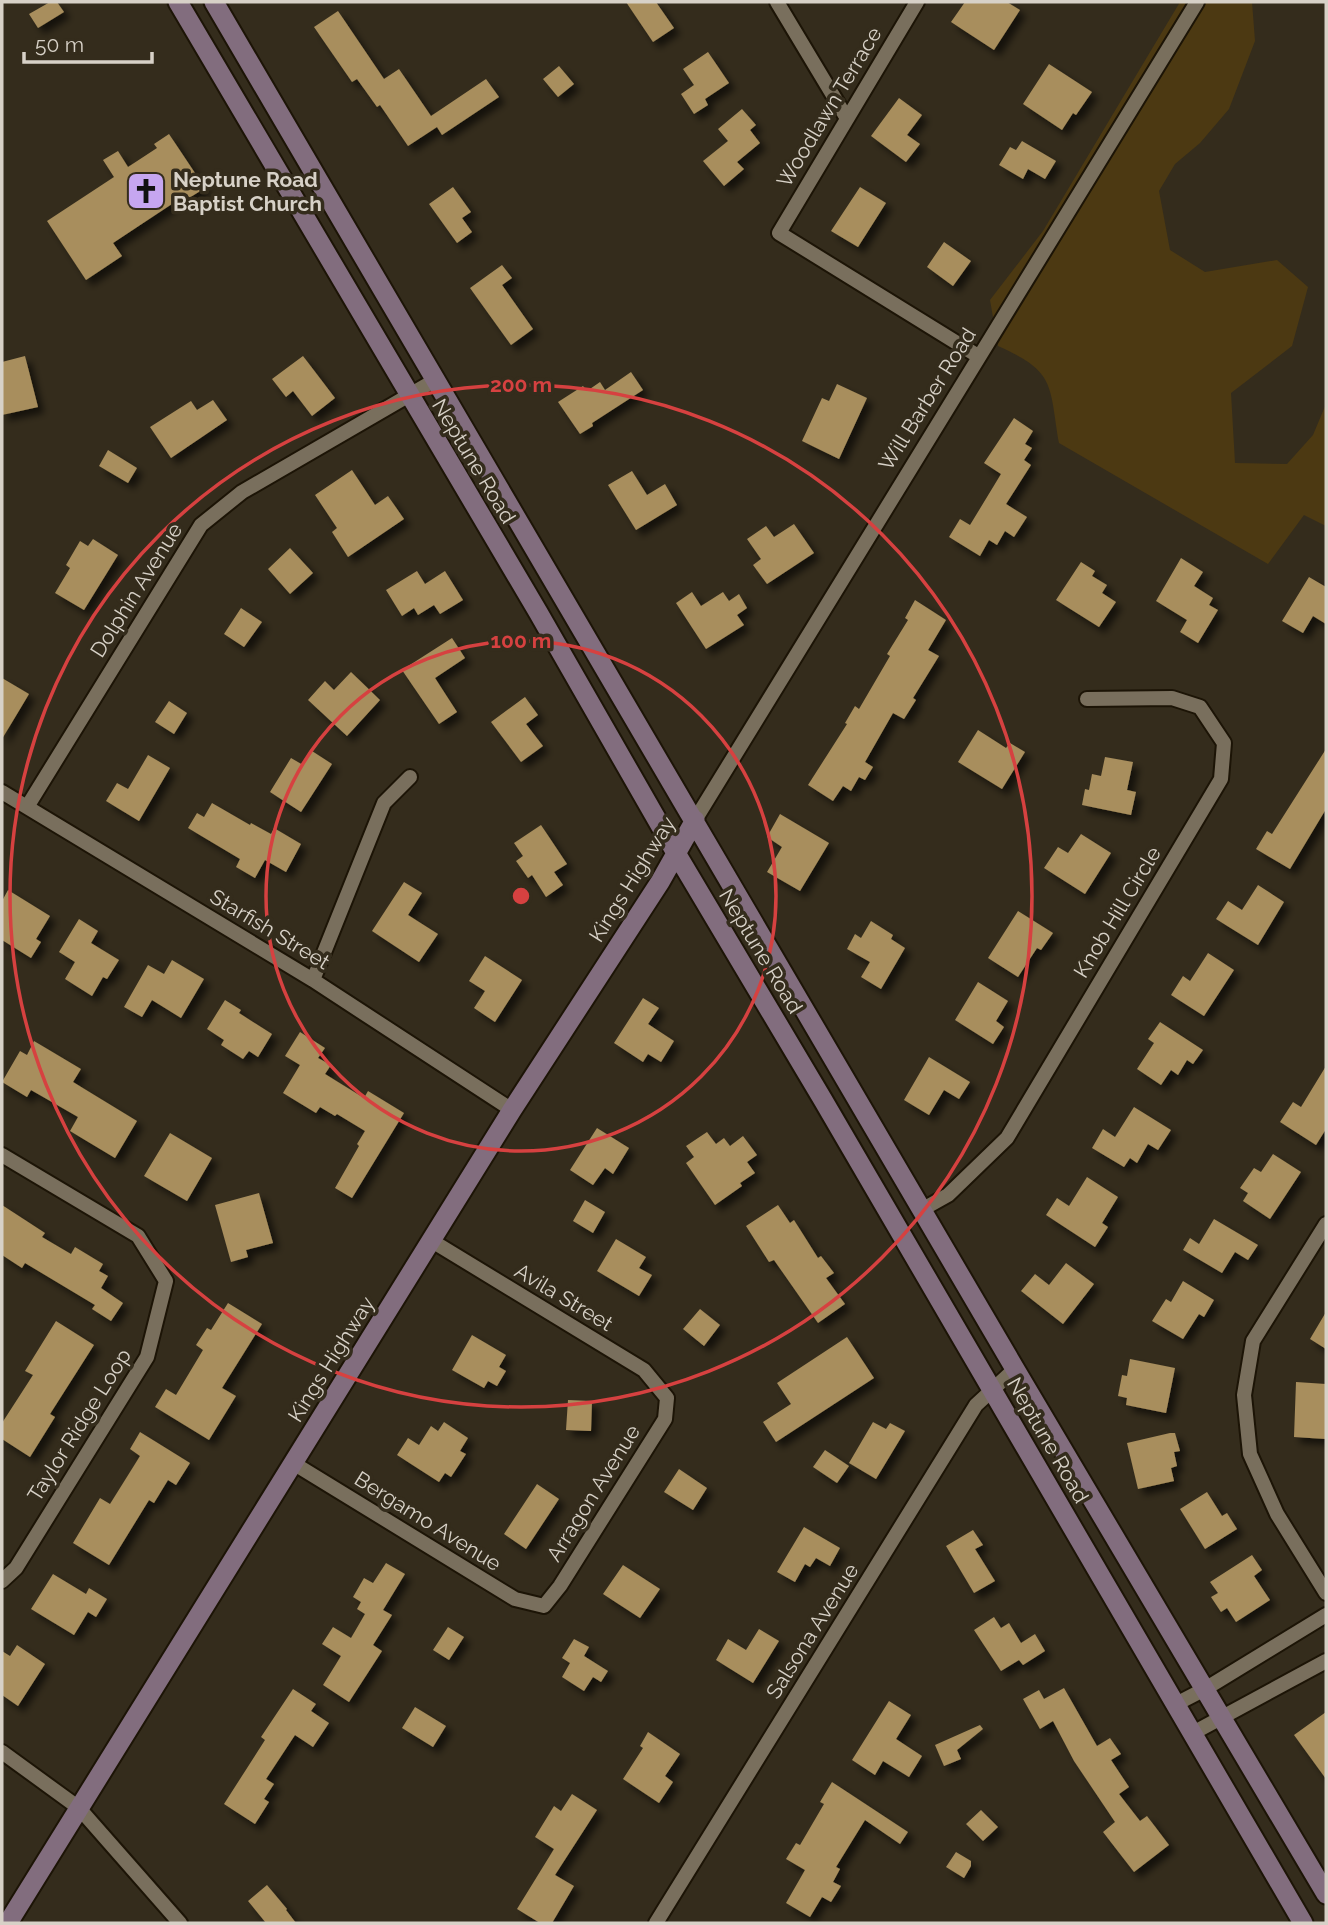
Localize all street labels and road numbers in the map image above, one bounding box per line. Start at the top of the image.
street label: Woodlawn Terrace [771,22,887,192]
street label: Will Barber Road [873,323,981,475]
street label: Neptune Road [427,394,521,528]
street label: Dolphin Avenue [85,518,187,662]
street label: Kings Highway [583,812,681,946]
street label: Knob Hill Circle [1068,842,1166,982]
street label: Starfish Street [206,884,334,974]
street label: Neptune Road [714,884,808,1018]
street label: Avila Street [510,1258,618,1336]
street label: Kings Highway [282,1292,380,1426]
street label: Taylor Ridge Loop [22,1344,136,1506]
street label: Neptune Road [1002,1373,1094,1507]
street label: Arragon Avenue [541,1420,645,1566]
street label: Bergamo Avenue [350,1466,506,1576]
street label: Salsona Avenue [760,1559,864,1703]

